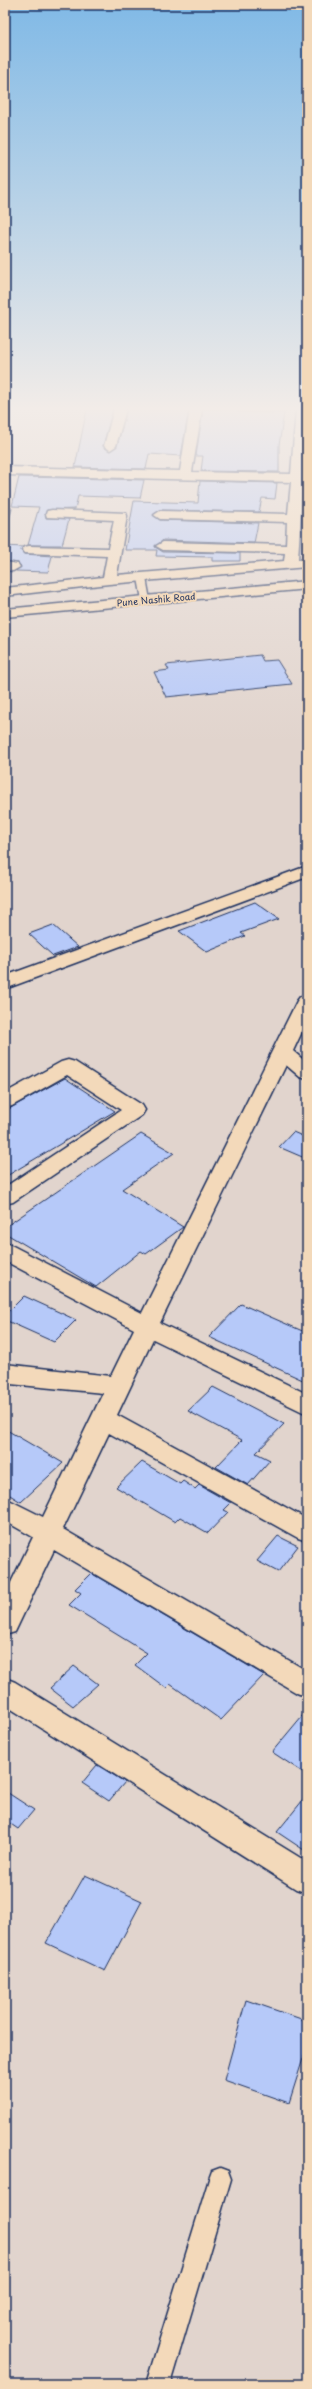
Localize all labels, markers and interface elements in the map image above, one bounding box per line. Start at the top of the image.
street label: Pune Nashik Road [116,589,196,609]

